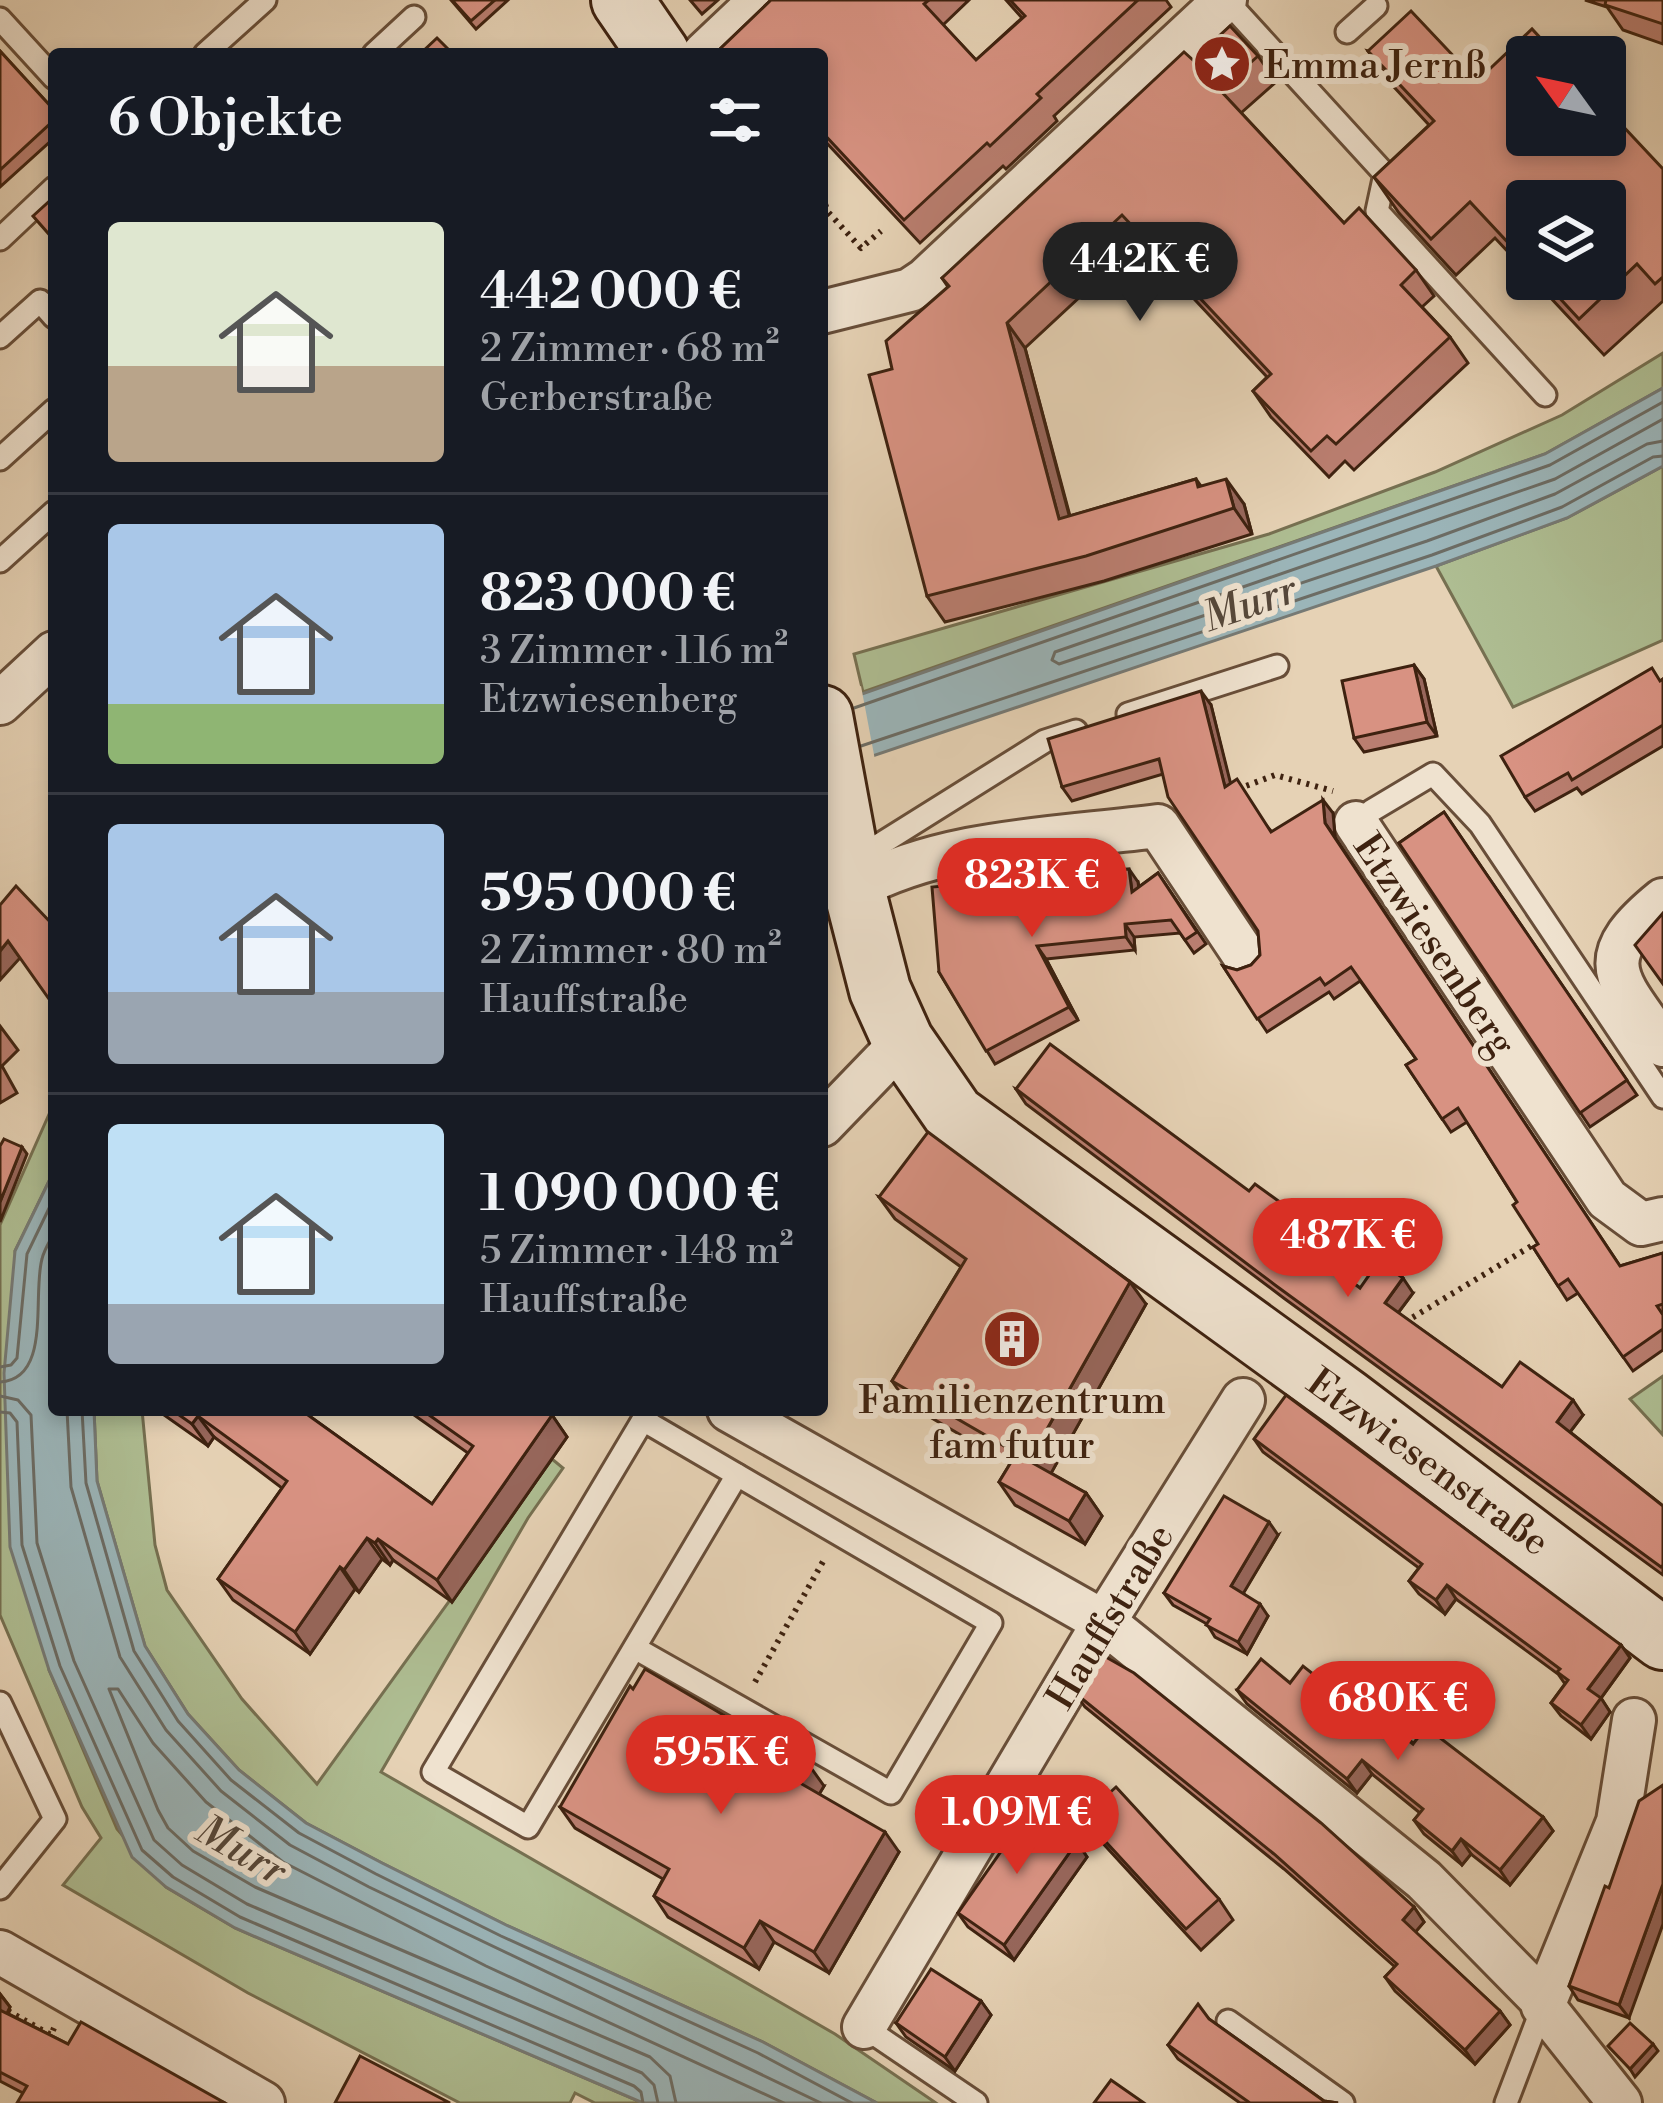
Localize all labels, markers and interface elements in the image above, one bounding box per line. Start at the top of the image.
place icon: Emma Jernß [1191,33,1253,95]
north arrow [1506,36,1626,156]
map controls [1506,36,1626,300]
place label: Emma Jernß [1264,42,1486,91]
icon: filters [702,87,768,153]
text: 6 Objekte [108,88,343,152]
button: layers [1506,180,1626,300]
pin: 442K € [1042,222,1238,324]
text: 442K € [1070,236,1210,285]
text: 442 000 € [480,261,742,325]
icon: home [204,270,348,414]
text: 2 Zimmer · 68 m² [480,325,779,374]
text: Gerberstraße [480,374,713,423]
text: 823 000 € [480,563,736,627]
water label: Murr [1196,563,1305,645]
icon: home [204,572,348,716]
text: 3 Zimmer · 116 m² [480,627,788,676]
text: Etzwiesenberg [480,676,737,725]
street label: Etzwiesenberg [1342,825,1526,1066]
pin: 823K € [934,838,1130,940]
text: 823K € [964,852,1100,901]
text: 595 000 € [480,863,736,927]
icon: home [204,872,348,1016]
text: 2 Zimmer · 80 m² [480,927,782,976]
text: Hauffstraße [480,976,688,1025]
text: 1 090 000 € [480,1163,780,1227]
icon: home [204,1172,348,1316]
pin: 487K € [1250,1198,1446,1300]
text: 487K € [1280,1212,1416,1261]
text: 5 Zimmer · 148 m² [480,1227,793,1276]
text: Hauffstraße [480,1276,688,1325]
building icon: Familienzentrum fam futur [981,1308,1043,1370]
street label: Etzwiesenstraße [1297,1359,1558,1567]
place label: Familienzentrum fam futur [858,1377,1166,1471]
street label: Hauffstraße [1037,1516,1186,1719]
pin: 680K € [1300,1661,1496,1763]
text: 680K € [1327,1675,1469,1724]
pin: 595K € [623,1715,819,1817]
text: 595K € [653,1729,789,1778]
pin: 1.09M € [906,1775,1128,1877]
text: 1.09M € [942,1789,1092,1838]
water label: Murr [186,1804,297,1899]

